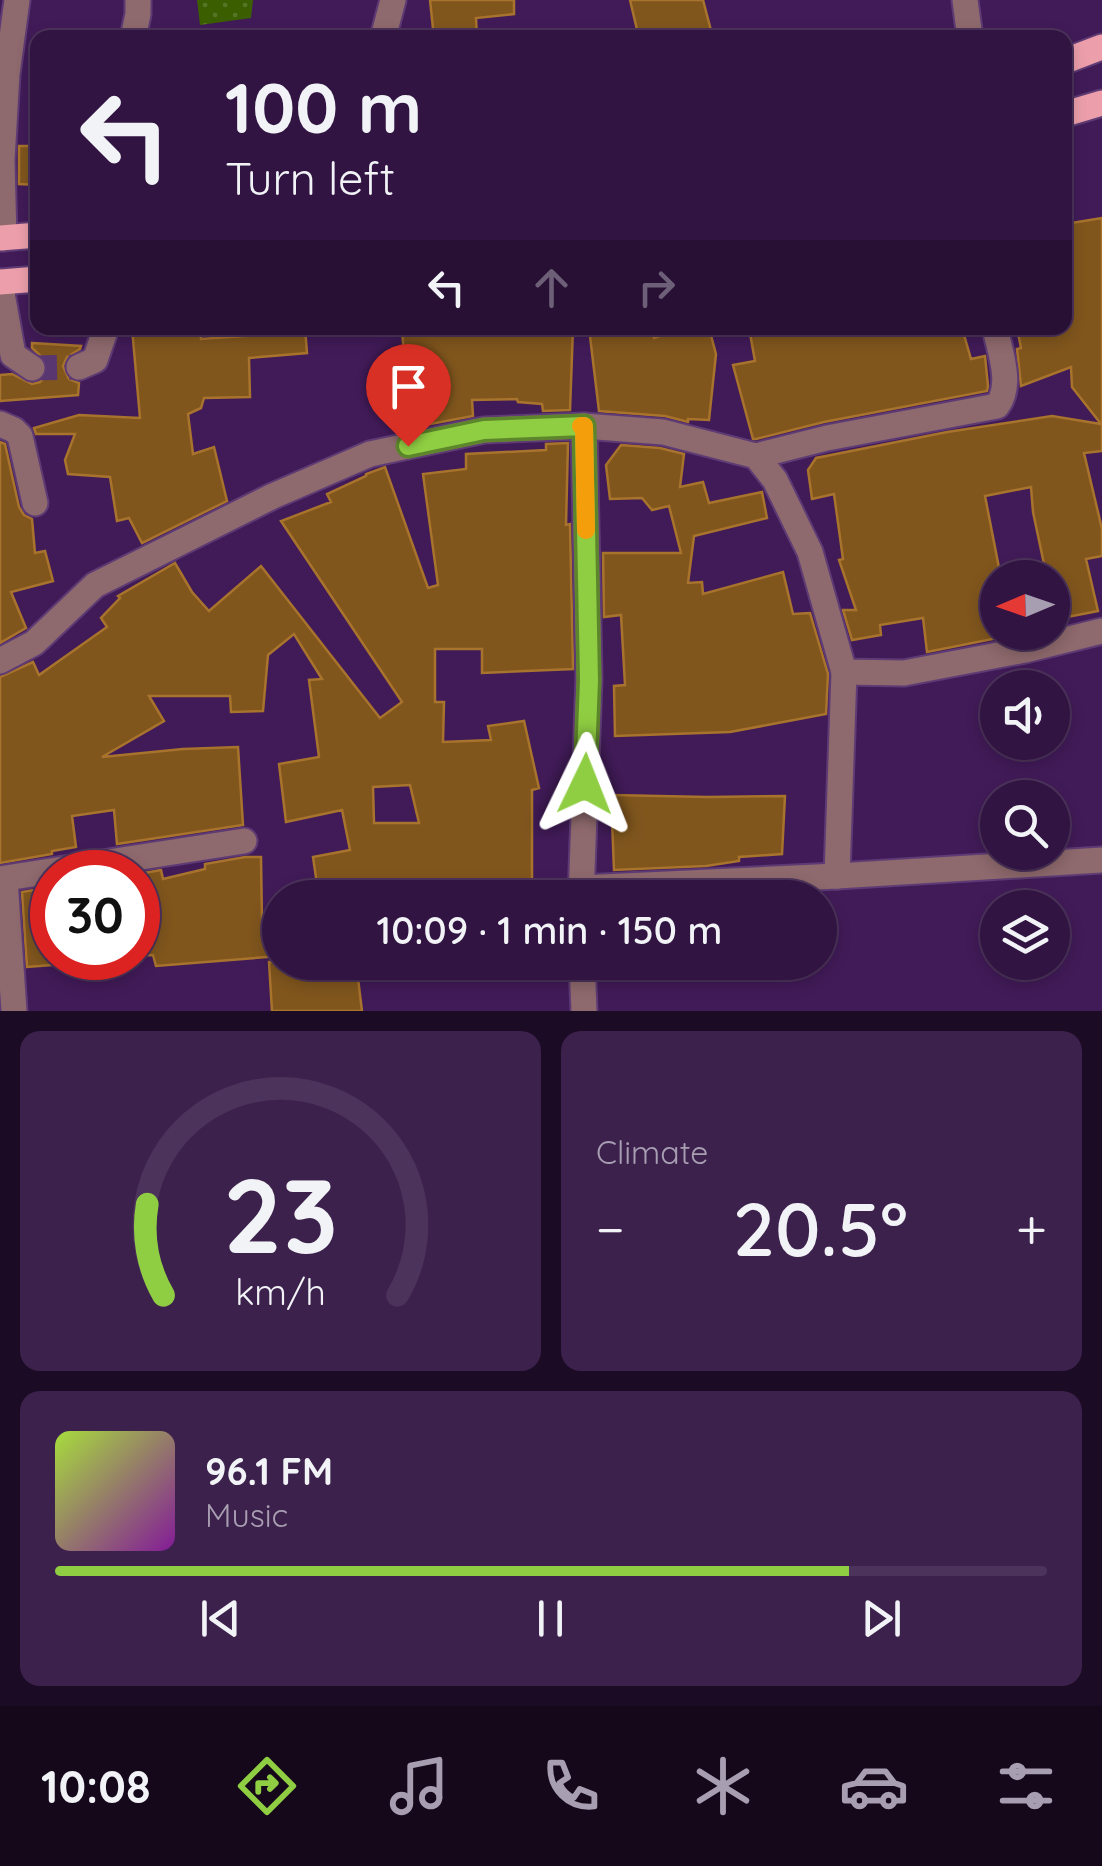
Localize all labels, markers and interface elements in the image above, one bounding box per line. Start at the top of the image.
text: 100 m [225,63,422,151]
icon: left [60,70,190,200]
text: Turn left [225,150,395,206]
icon: left [419,260,474,315]
icon: ahead [524,260,579,315]
icon: right [629,260,684,315]
pin [366,344,451,447]
icon: arrive [381,359,436,414]
north arrow [980,560,1070,650]
map controls [980,560,1070,980]
button: sound [980,670,1070,760]
position arrow [533,732,637,836]
button: search [980,780,1070,870]
speed limit sign: 30 [30,850,160,980]
button: layers [980,890,1070,980]
text: 10:09 · 1 min · 150 m [377,906,722,954]
text: Climate [596,1132,708,1172]
text: 23 [223,1149,338,1279]
text: 20.5° [733,1181,908,1275]
text: − [596,1194,625,1263]
text: + [1016,1194,1047,1263]
text: km/h [235,1269,326,1314]
text: 96.1 FM [205,1447,333,1495]
text: Music [205,1495,288,1535]
icon: previous [193,1591,248,1646]
icon: pause [523,1591,578,1646]
icon: next [854,1591,909,1646]
icon: directions [232,1751,302,1821]
icon: music [384,1751,454,1821]
icon: phone [536,1751,606,1821]
icon: climate [688,1751,758,1821]
icon: car [839,1751,909,1821]
icon: filters [991,1751,1061,1821]
text: 10:08 [41,1758,151,1814]

